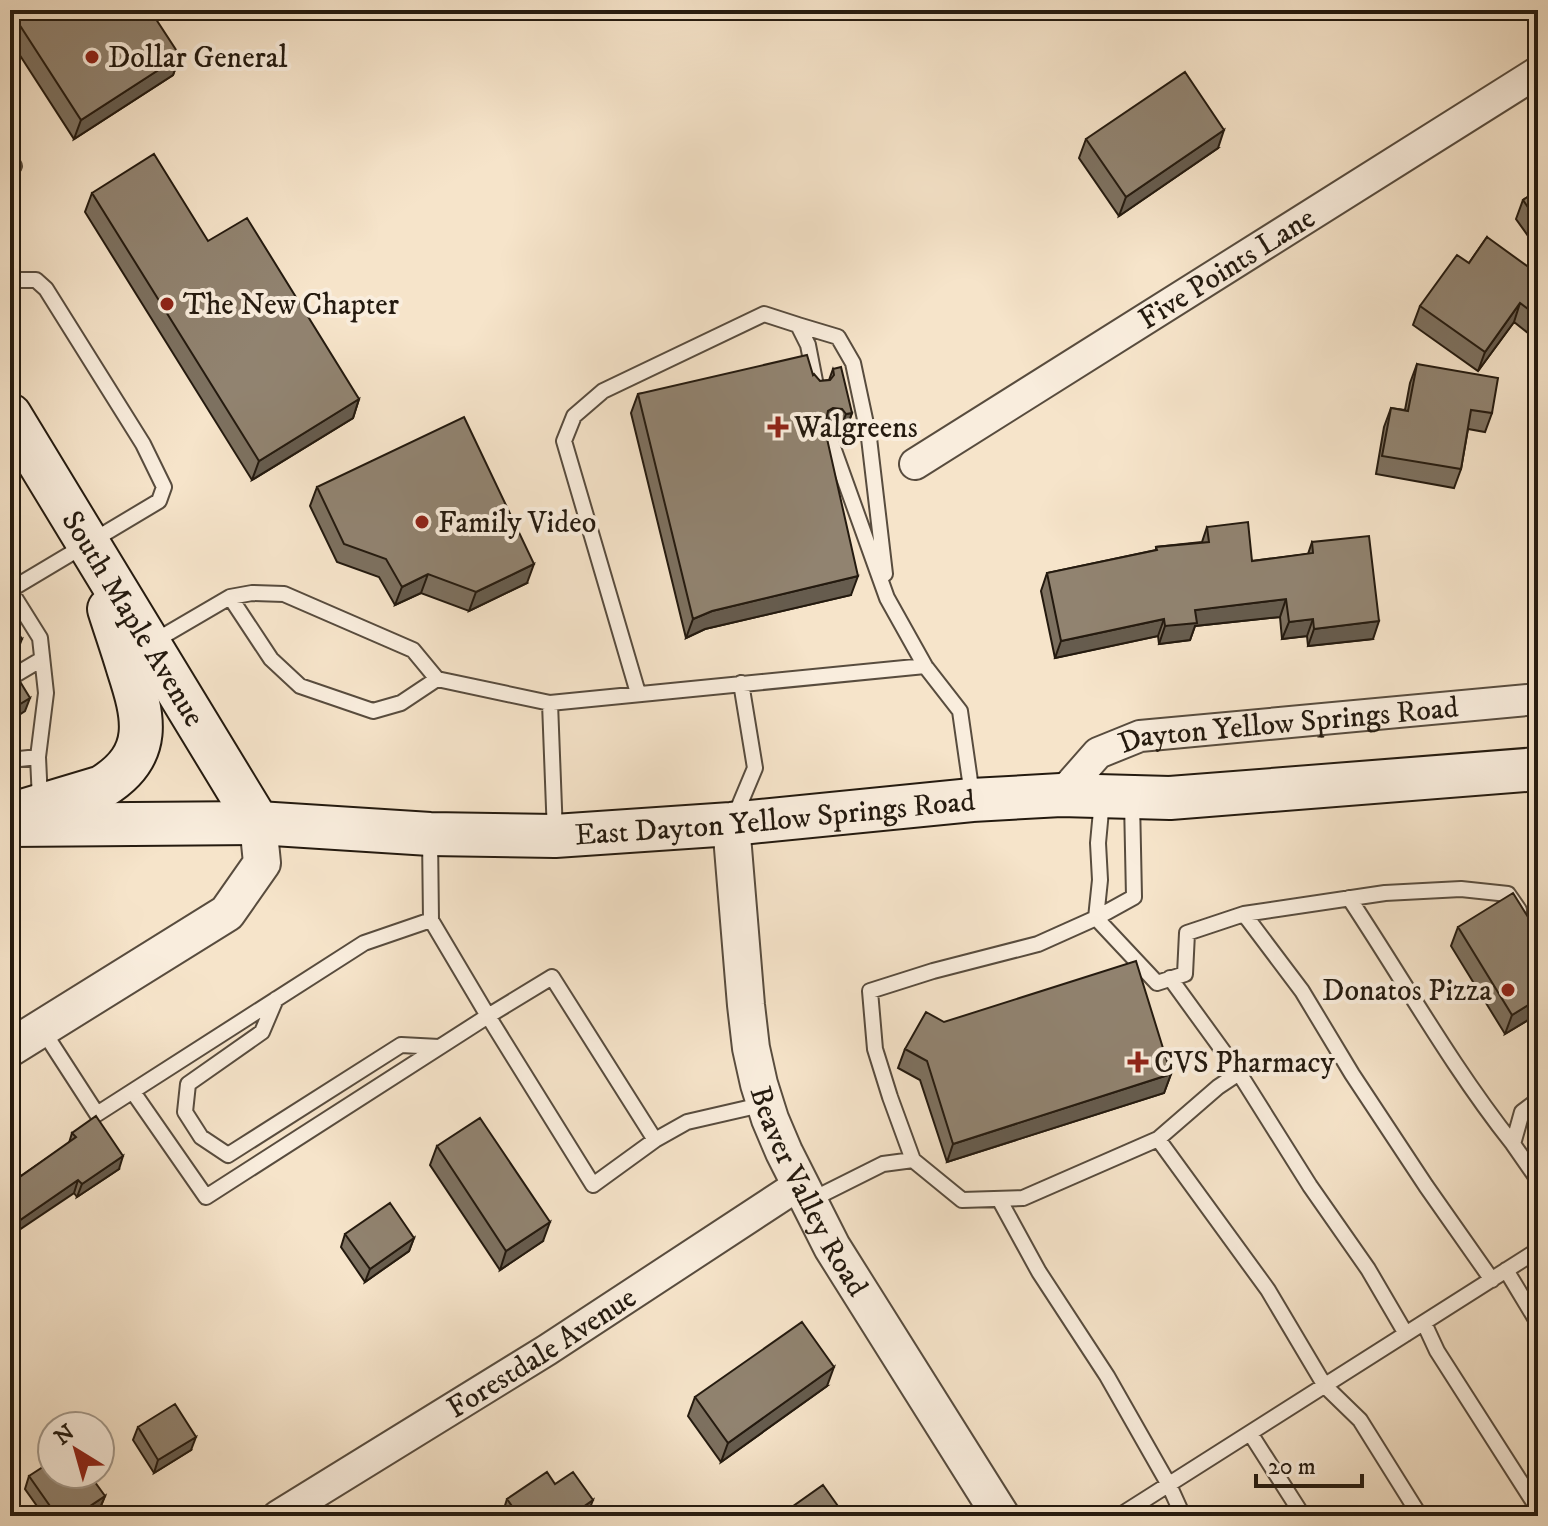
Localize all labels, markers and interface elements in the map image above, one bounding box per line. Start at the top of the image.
place label: Dollar General [108,40,288,77]
marker: Dollar General [83,48,101,66]
street label: Five Points Lane [1132,200,1322,339]
place label: The New Chapter [183,287,399,324]
marker: The New Chapter [158,295,176,313]
place label: Walgreens [793,410,918,447]
marker: Walgreens [769,418,787,436]
street label: South Maple Avenue [53,504,212,734]
place label: Family Video [438,505,596,542]
marker: Family Video [413,513,431,531]
street label: Dayton Yellow Springs Road [1113,689,1460,763]
street label: East Dayton Yellow Springs Road [574,783,977,855]
place label: Donatos Pizza [1322,973,1492,1010]
marker: Donatos Pizza [1499,981,1517,999]
place label: CVS Pharmacy [1154,1045,1335,1082]
marker: CVS Pharmacy [1129,1053,1147,1071]
street label: Beaver Valley Road [741,1082,875,1304]
street label: Forestdale Avenue [440,1280,644,1427]
north arrow [36,1410,116,1490]
text: N [50,1419,80,1451]
scale bar [1256,1438,1362,1488]
text: 20 m [1268,1452,1316,1482]

